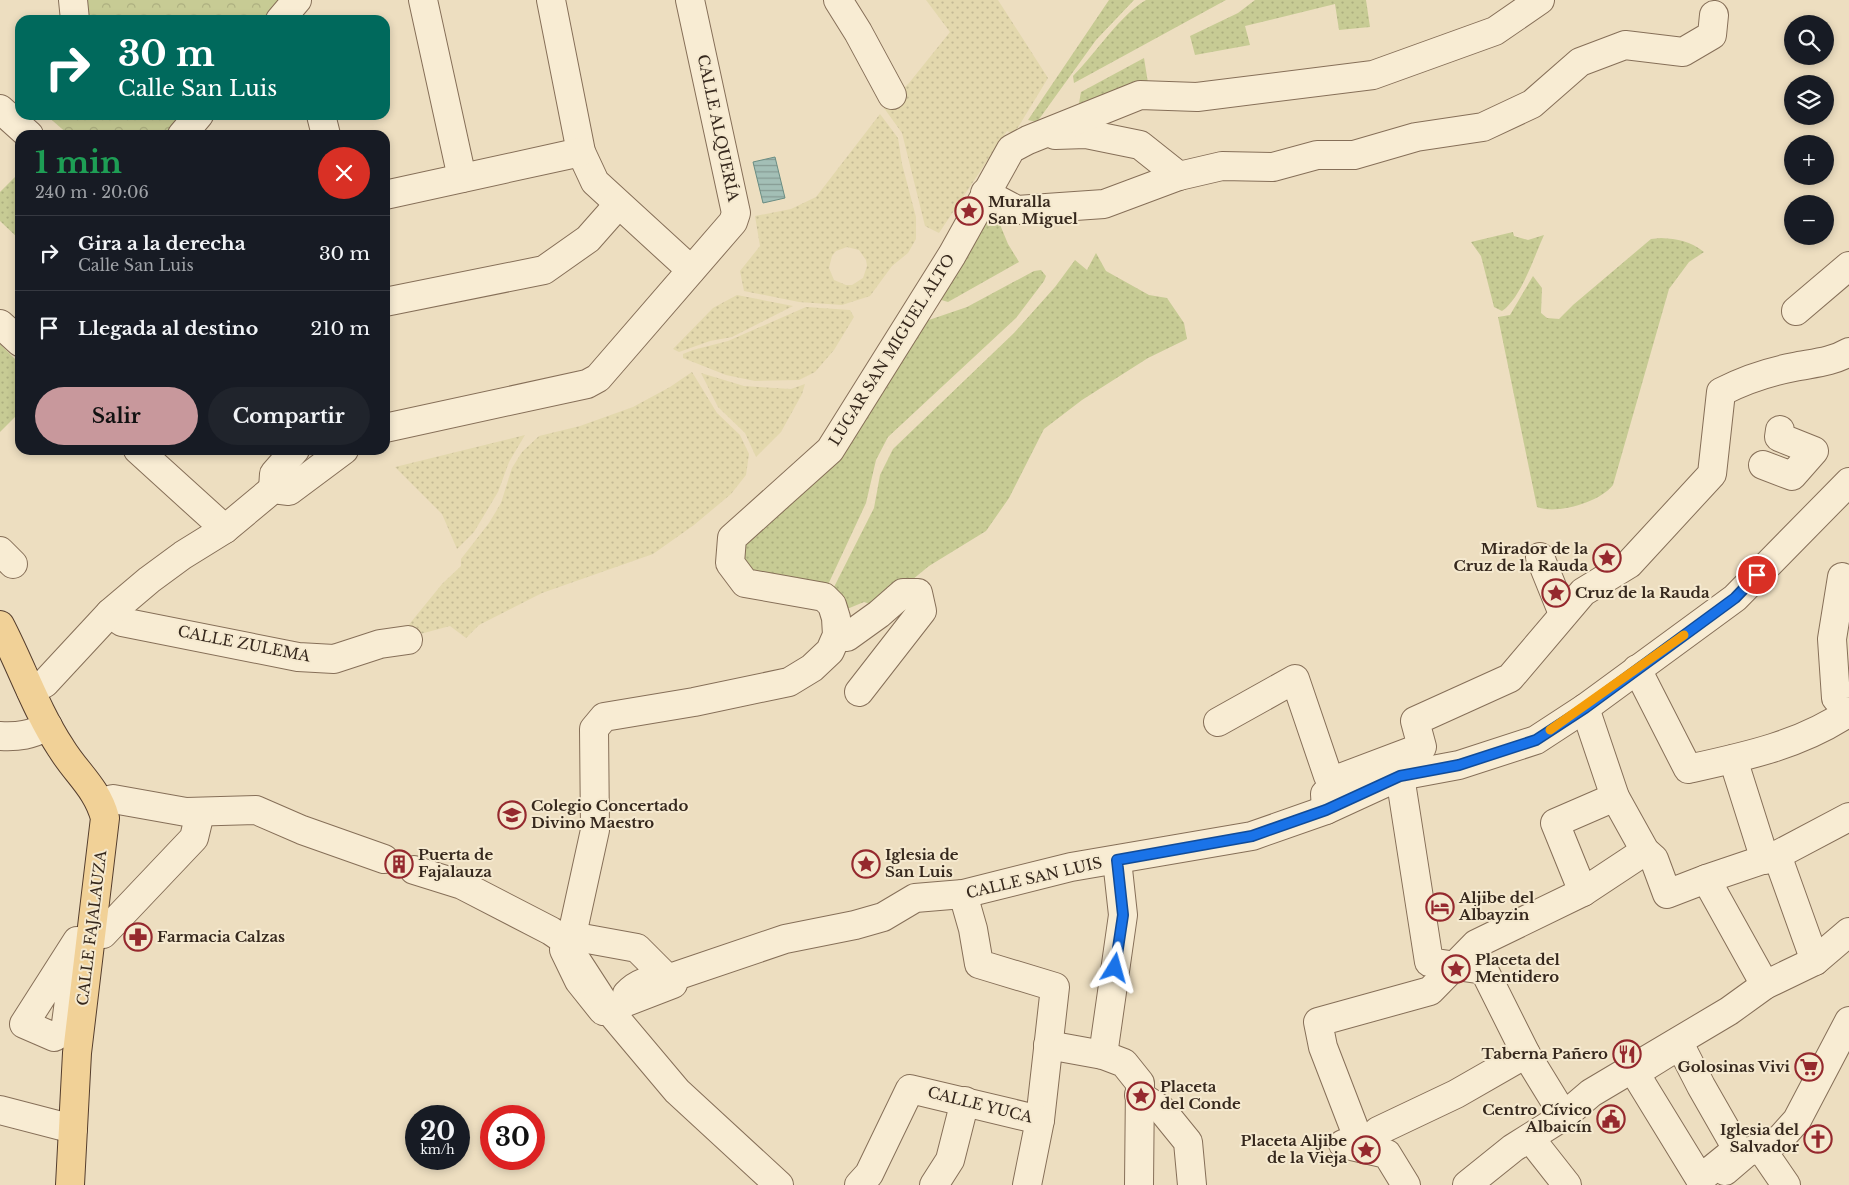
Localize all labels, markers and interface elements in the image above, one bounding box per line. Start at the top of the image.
map controls [1784,15,1834,245]
button: search [1784,15,1834,65]
text: 30 m [118,32,215,75]
icon: right [35,35,100,100]
street label: CALLE ALQUERÍA [694,53,743,204]
text: Calle San Luis [118,75,277,102]
button: layers [1784,75,1834,125]
button: + [1784,135,1834,185]
text: 1 min [35,144,122,181]
button: close [318,147,370,199]
text: 240 m · 20:06 [35,182,149,202]
place label: Muralla San Miguel [988,192,1079,228]
button: − [1784,195,1834,245]
place icon: Muralla San Miguel [954,196,984,226]
text: Gira a la derecha [78,232,246,255]
icon: right [35,239,63,267]
text: 30 m [319,242,370,265]
street label: LUGAR SAN MIGUEL ALTO [825,250,959,449]
text: Calle San Luis [78,255,194,275]
icon: arrive [35,314,63,342]
text: Llegada al destino [78,317,258,340]
text: 210 m [310,317,370,340]
button: Salir [35,387,198,445]
button: Compartir [208,387,370,445]
place label: Mirador de la Cruz de la Rauda [1453,539,1588,575]
place icon: Mirador de la Cruz de la Rauda [1592,543,1622,573]
pin [1736,554,1778,596]
icon: arrive [1743,561,1771,589]
place icon: Cruz de la Rauda [1541,578,1571,608]
place label: Cruz de la Rauda [1575,583,1710,602]
street label: CALLE ZULEMA [176,621,312,666]
place label: Colegio Concertado Divino Maestro [531,796,688,832]
school or university icon: Colegio Concertado Divino Maestro [497,800,527,830]
place label: Puerta de Fajalauza [418,845,493,881]
place label: Iglesia de San Luis [885,845,959,881]
street label: CALLE FAJALAUZA [73,849,111,1007]
building icon: Puerta de Fajalauza [384,849,414,879]
place icon: Iglesia de San Luis [851,849,881,879]
street label: CALLE SAN LUIS [964,853,1104,902]
place label: Aljibe del Albayzin [1458,888,1535,924]
hotel icon: Aljibe del Albayzin [1425,892,1455,922]
pharmacy icon: Farmacia Calzas [123,922,153,952]
place label: Farmacia Calzas [157,927,285,946]
position arrow [1088,941,1140,993]
place label: Placeta del Mentidero [1475,950,1560,986]
place icon: Placeta del Mentidero [1441,954,1471,984]
restaurant icon: Taberna Pañero [1612,1039,1642,1069]
place label: Taberna Pañero [1481,1044,1608,1063]
supermarket icon: Golosinas Vivi [1794,1052,1824,1082]
place label: Golosinas Vivi [1678,1057,1791,1076]
place label: Placeta del Conde [1160,1077,1241,1113]
place icon: Placeta del Conde [1126,1081,1156,1111]
street label: CALLE YUCA [926,1082,1035,1127]
place label: Centro Cívico Albaicín [1482,1100,1592,1136]
public building icon: Centro Cívico Albaicín [1596,1104,1626,1134]
speed limit sign: 30 [480,1105,545,1170]
text: 20 [420,1116,455,1147]
place label: Iglesia del Salvador [1720,1120,1800,1156]
church icon: Iglesia del Salvador [1803,1124,1833,1154]
place label: Placeta Aljibe de la Vieja [1241,1131,1347,1167]
place icon: Placeta Aljibe de la Vieja [1351,1135,1381,1165]
text: km/h [420,1142,455,1157]

